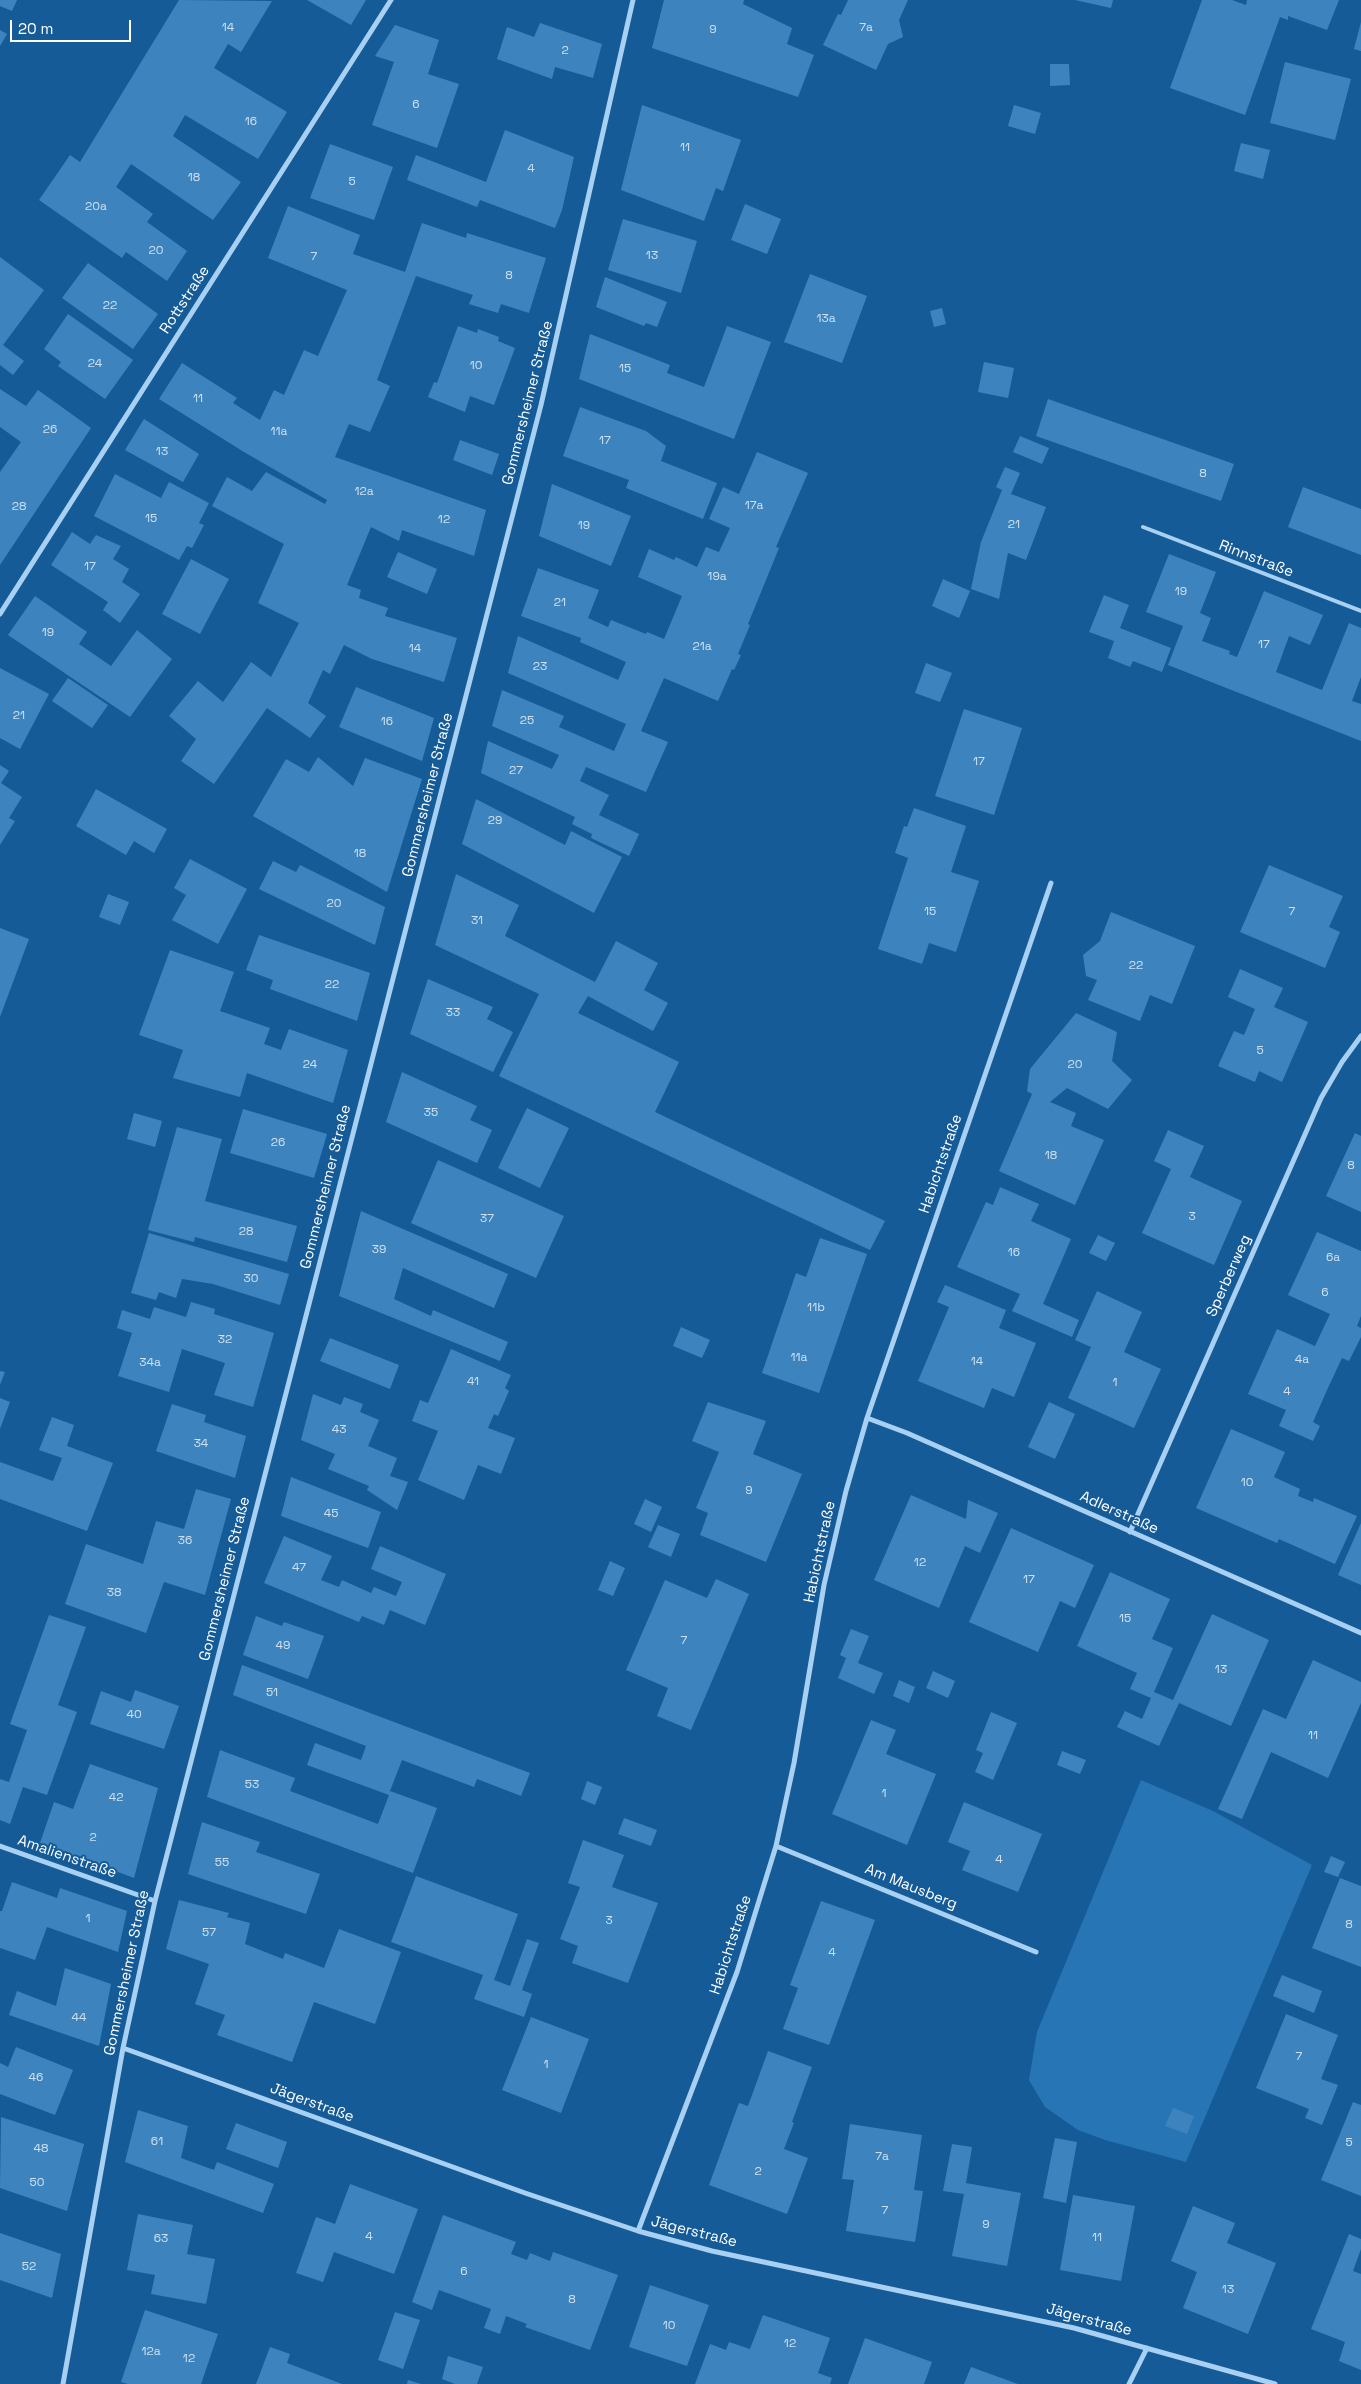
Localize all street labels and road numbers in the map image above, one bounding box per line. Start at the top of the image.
street label: Rottstraße [156,263,214,337]
street label: Gommersheimer Straße [499,319,557,487]
street label: Rinnstraße [1216,537,1296,581]
street label: Gommersheimer Straße [399,711,457,879]
street label: Gommersheimer Straße [297,1103,355,1271]
street label: Habichtstraße [916,1112,966,1216]
street label: Sperberweg [1203,1232,1255,1320]
street label: Adlerstraße [1077,1488,1161,1538]
street label: Gommersheimer Straße [196,1495,254,1663]
street label: Habichtstraße [800,1499,840,1605]
street label: Amalienstraße [15,1832,119,1882]
street label: Am Mausberg [862,1860,960,1914]
street label: Gommersheimer Straße [101,1889,153,2057]
street label: Habichtstraße [706,1893,756,1997]
street label: Jägerstraße [268,2080,356,2126]
street label: Jägerstraße [649,2213,739,2251]
street label: Jägerstraße [1044,2300,1134,2340]

